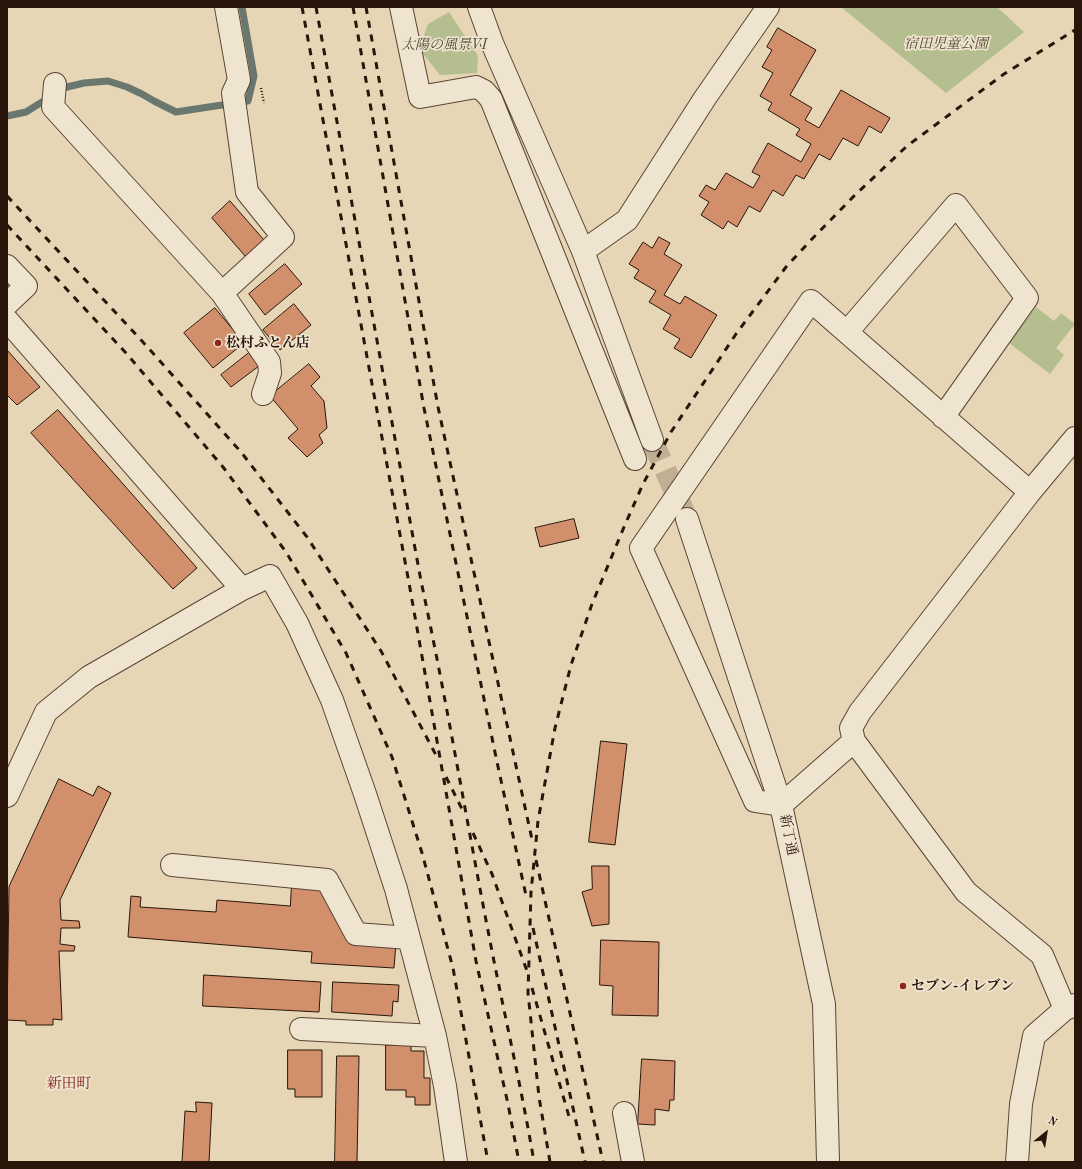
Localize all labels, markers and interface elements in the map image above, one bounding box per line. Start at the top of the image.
park label: 宿田児童公園 [904,36,988,52]
park label: 太陽の風景VI [401,37,487,53]
place label: 松村ふとん店 [226,335,310,351]
marker: 松村ふとん店 [213,338,223,348]
street label: 新丁通 [775,813,801,857]
place label: セブン-イレブン [911,978,1014,994]
marker: セブン-イレブン [898,981,908,991]
district label: 新田町 [47,1075,91,1093]
north arrow [1026,1113,1066,1153]
text: N [1046,1115,1059,1129]

